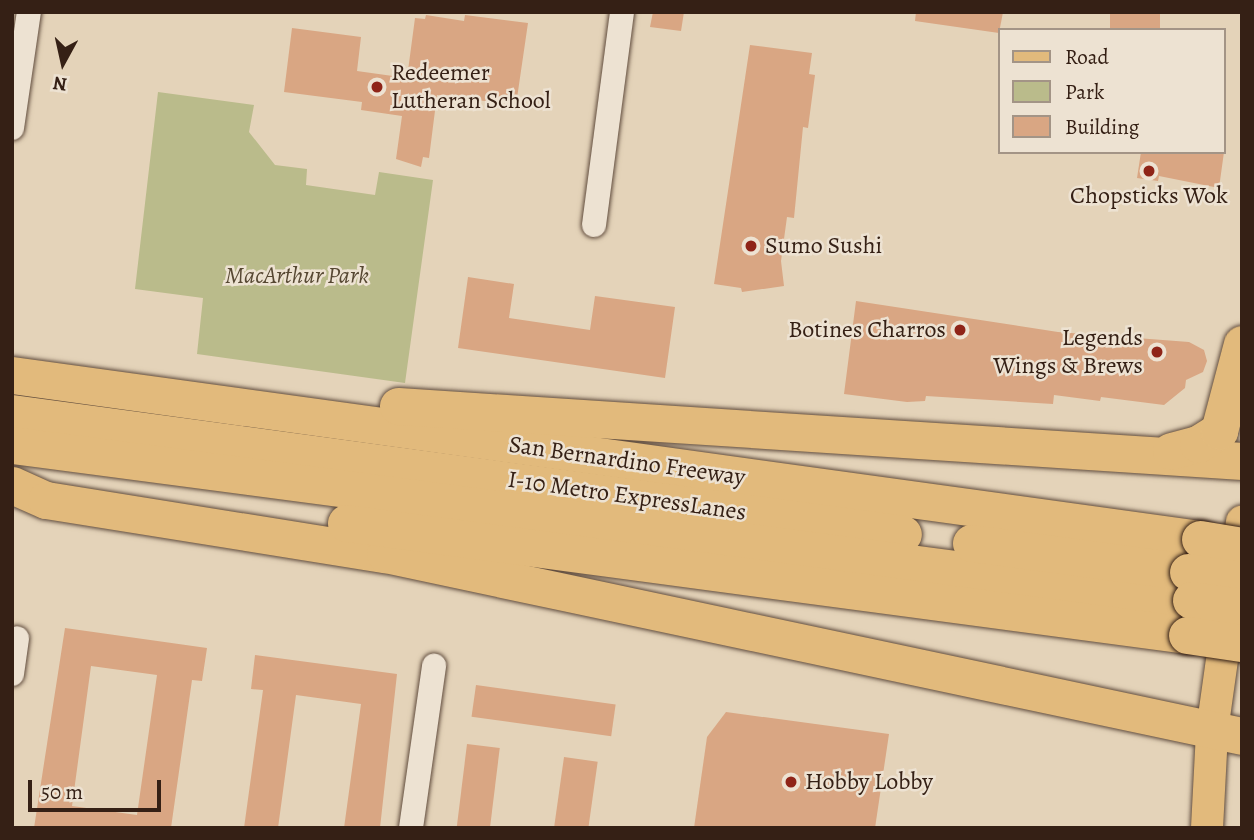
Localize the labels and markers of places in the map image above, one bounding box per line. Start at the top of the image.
place label: Redeemer Lutheran School [391,59,551,115]
marker: Redeemer Lutheran School [369,79,385,95]
marker: Chopsticks Wok [1141,163,1157,179]
place label: Chopsticks Wok [1070,182,1228,210]
place label: Sumo Sushi [765,232,882,260]
marker: Sumo Sushi [743,238,759,254]
place label: Botines Charros [788,316,946,344]
marker: Botines Charros [952,322,968,338]
place label: Legends Wings & Brews [993,324,1143,380]
marker: Legends Wings & Brews [1149,344,1165,360]
place label: Hobby Lobby [805,768,933,796]
marker: Hobby Lobby [783,774,799,790]

